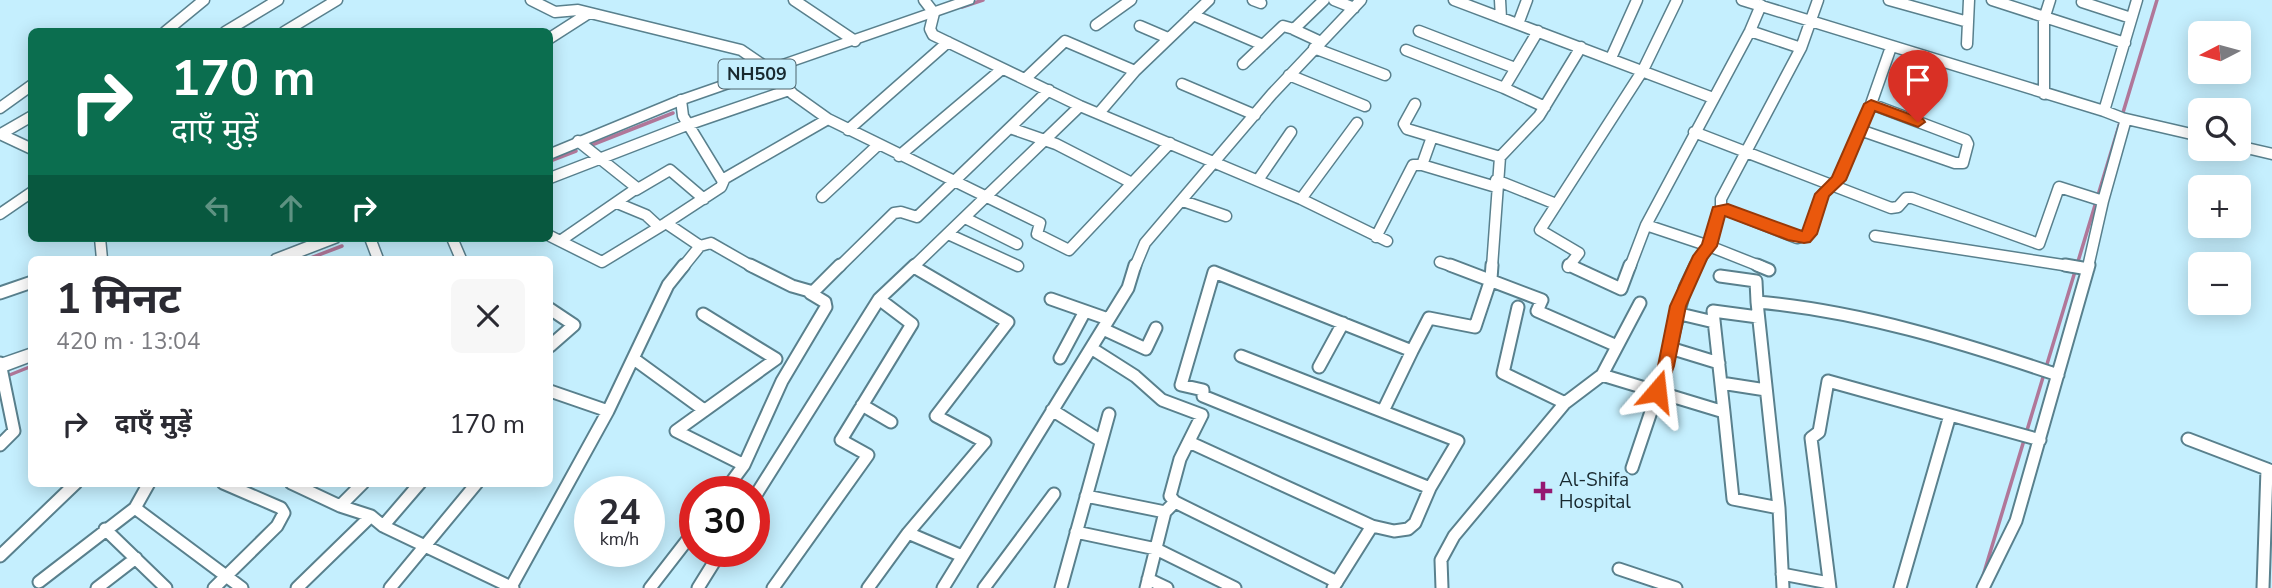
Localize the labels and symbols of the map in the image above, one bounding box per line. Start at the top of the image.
north arrow [2188,21,2250,84]
pin [1888,50,1948,122]
road number: NH509 [718,60,796,88]
position arrow [1620,354,1694,428]
place label: Al-Shifa Hospital [1559,467,1631,515]
speed limit sign: 30 [679,476,770,567]
marker: Al-Shifa Hospital [1533,481,1553,501]

